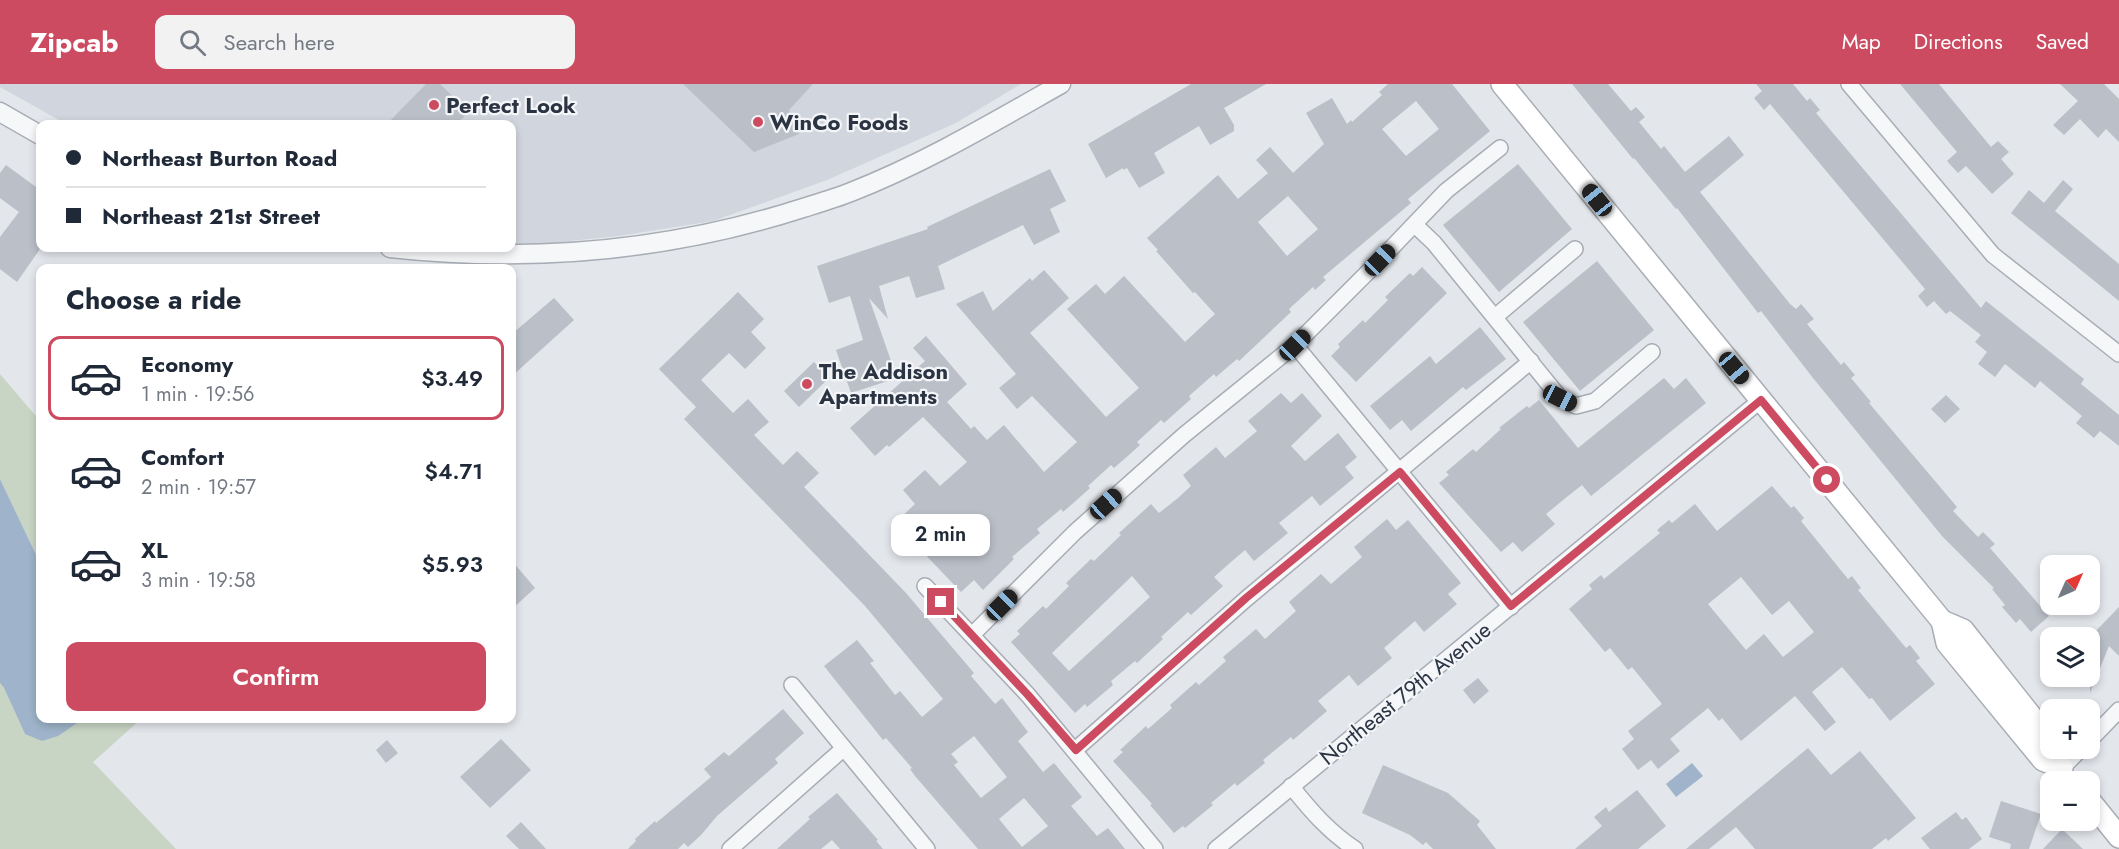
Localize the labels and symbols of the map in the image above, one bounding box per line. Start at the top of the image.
place label: Perfect Look [446,89,576,121]
marker: Perfect Look [427,98,441,112]
place label: WinCo Foods [770,106,908,138]
marker: WinCo Foods [751,115,765,129]
car [1579,180,1615,220]
car [1361,241,1399,279]
car [1276,326,1314,364]
car [1716,348,1752,388]
place label: The Addison Apartments [818,355,948,412]
marker: The Addison Apartments [800,377,814,391]
car [1540,382,1580,414]
route start [1813,466,1840,493]
car [1087,485,1125,523]
callout: 2 min [892,515,990,557]
north arrow [2040,555,2100,615]
car [983,586,1021,624]
route end [927,588,954,615]
street label: Northeast 79th Avenue [1312,614,1498,772]

